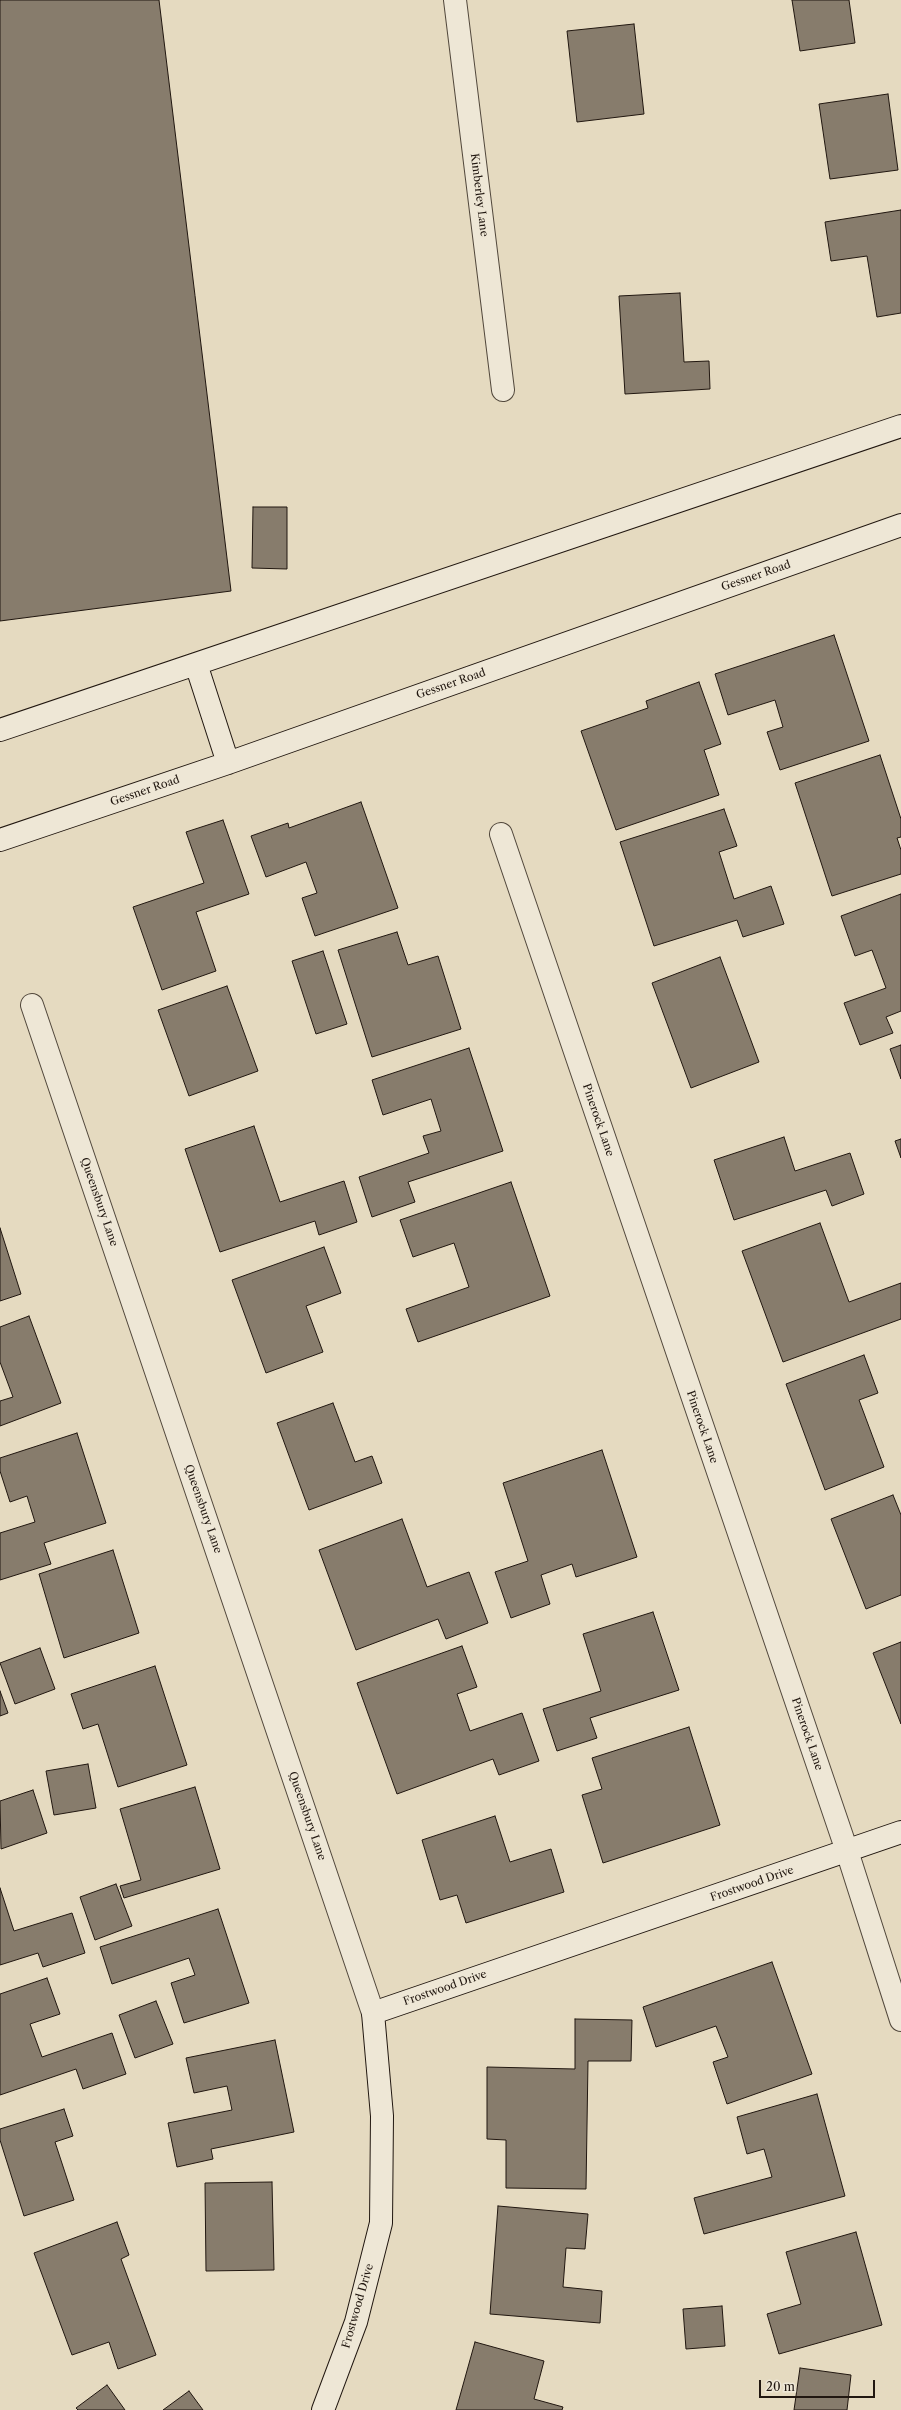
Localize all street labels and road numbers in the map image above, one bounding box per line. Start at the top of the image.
street label: Kimberley Lane [467,153,491,237]
street label: Gessner Road [720,558,792,594]
street label: Gessner Road [415,666,487,702]
street label: Gessner Road [109,773,181,809]
street label: Pinerock Lane [579,1082,617,1158]
street label: Queensbury Lane [78,1156,120,1248]
street label: Pinerock Lane [683,1389,721,1465]
street label: Queensbury Lane [182,1463,224,1555]
street label: Pinerock Lane [788,1696,826,1772]
street label: Queensbury Lane [286,1770,328,1862]
street label: Frostwood Drive [708,1864,796,1904]
street label: Frostwood Drive [401,1968,489,2008]
street label: Frostwood Drive [340,2262,376,2350]

